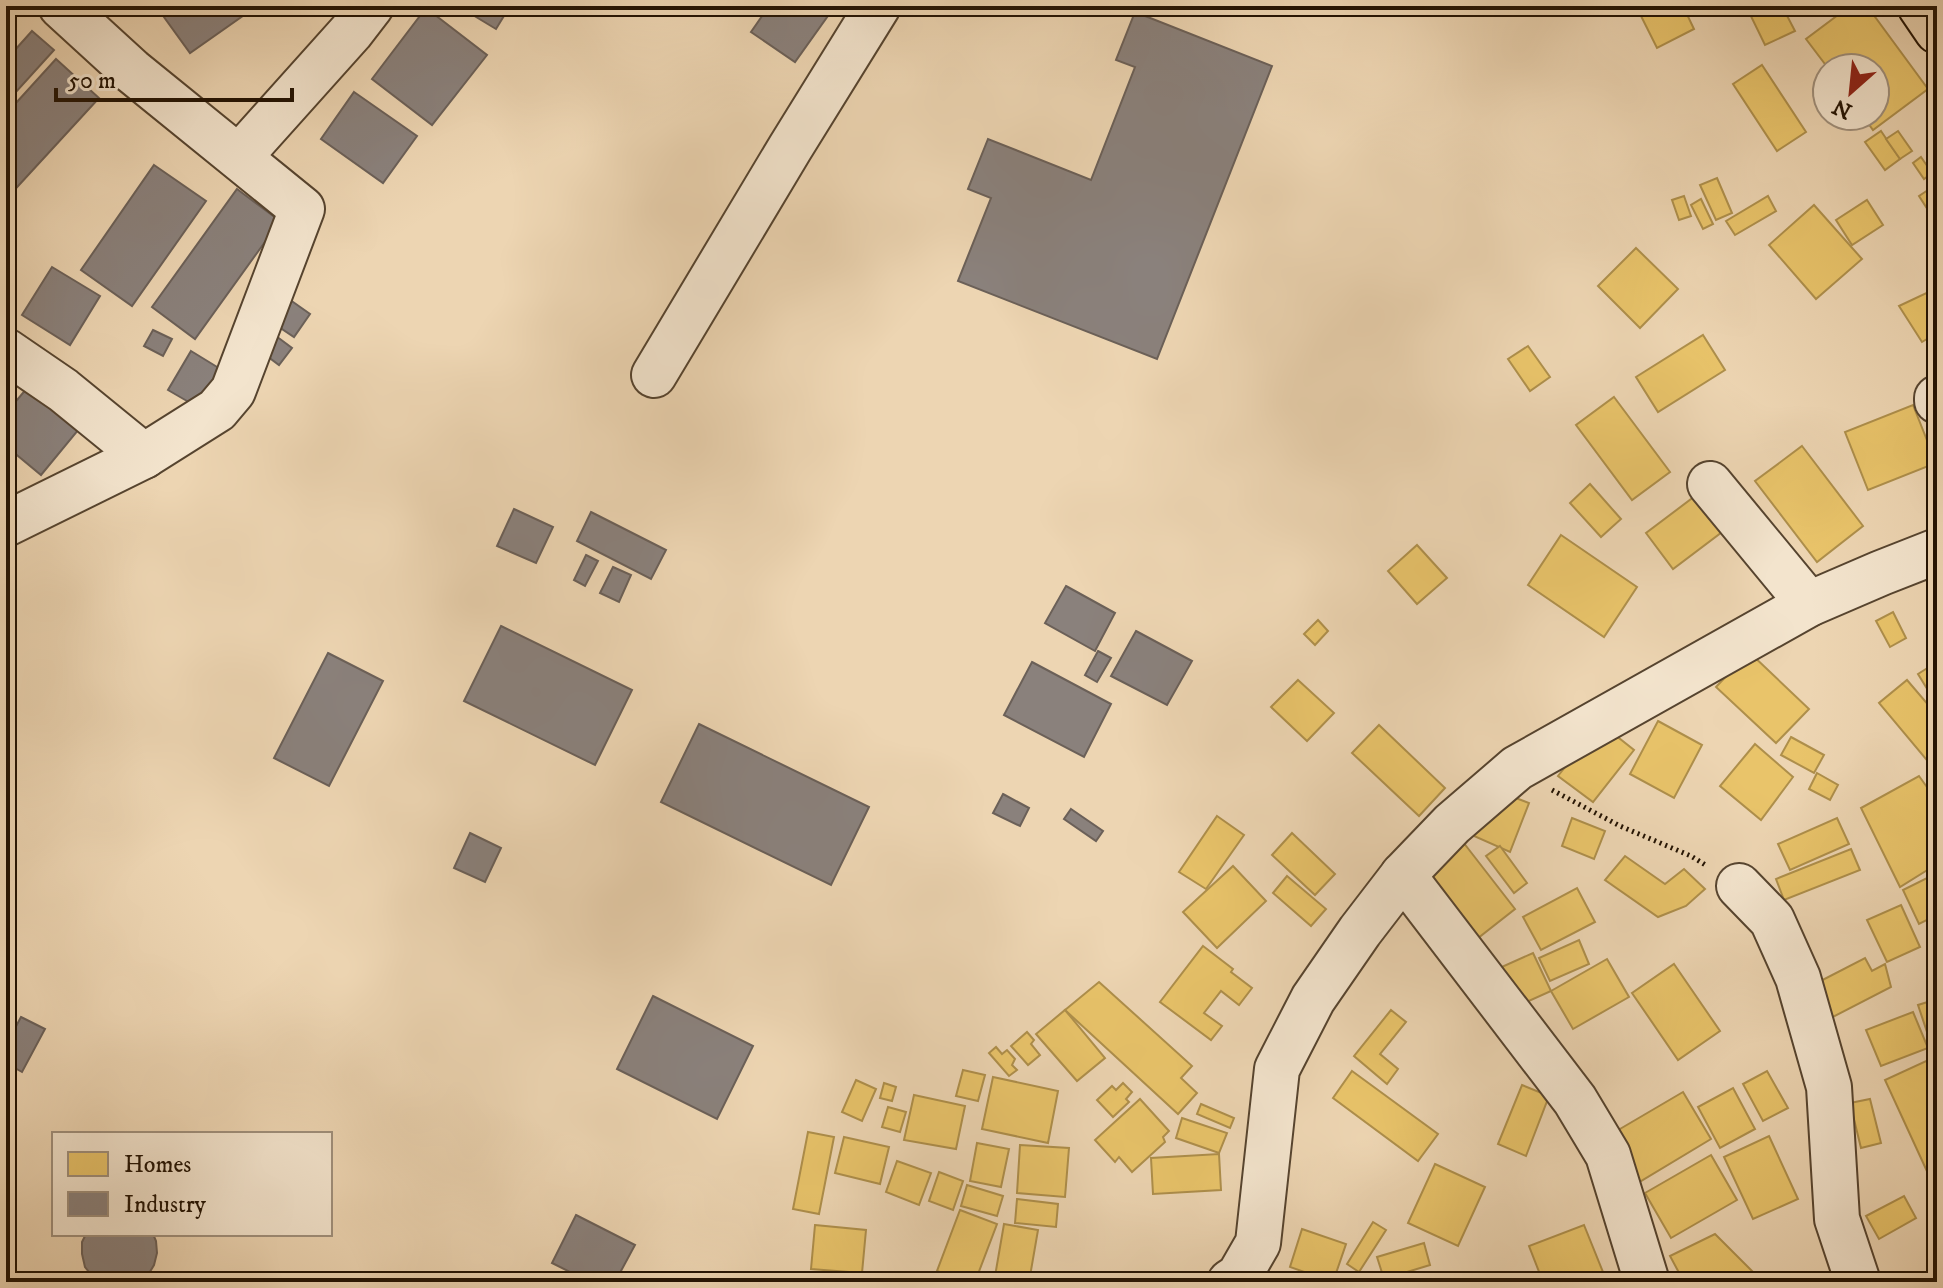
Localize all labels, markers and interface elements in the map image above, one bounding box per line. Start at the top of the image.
scale bar [56,52,292,102]
north arrow [1811,52,1891,132]
text: 50 m [68,66,116,96]
text: N [1828,92,1857,125]
legend [52,1132,332,1236]
text: Homes [124,1150,191,1180]
text: Industry [124,1190,207,1220]

